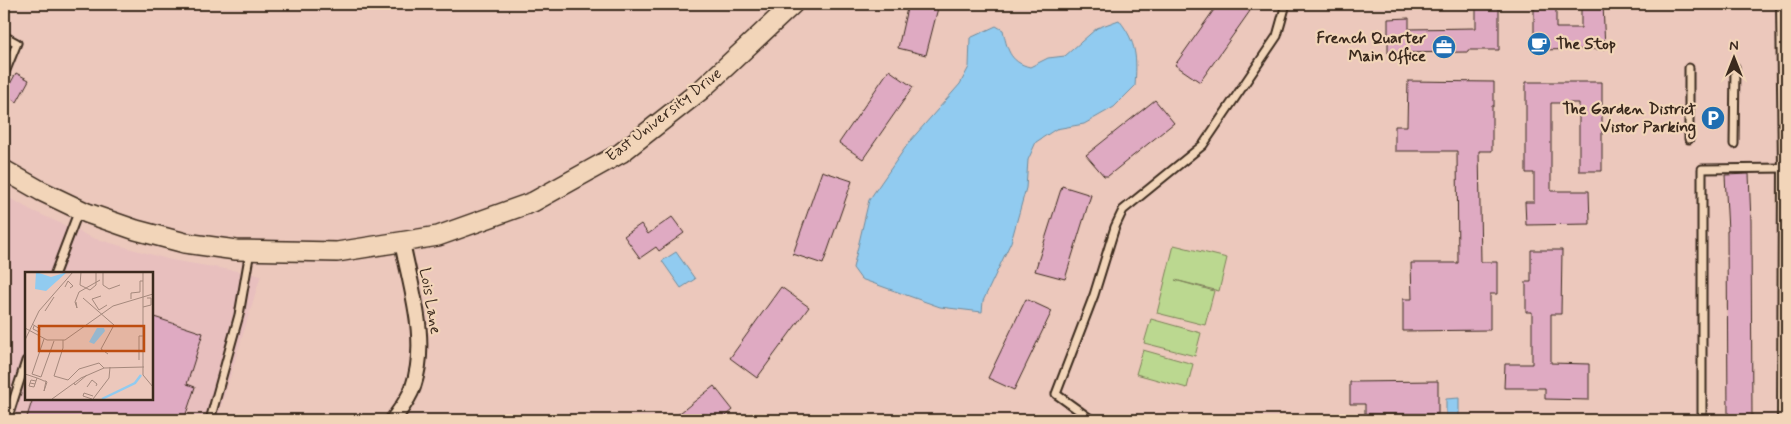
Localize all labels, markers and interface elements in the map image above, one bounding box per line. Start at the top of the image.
place label: French Quarter Main Office [1316,28,1426,67]
cafe icon: The Stop [1526,31,1552,57]
north arrow [1708,32,1758,82]
office icon: French Quarter Main Office [1431,34,1457,60]
place label: The Stop [1556,34,1616,55]
text: N [1729,37,1739,55]
street label: East University Drive [602,63,726,167]
place label: The Garden District Vistor Parking [1562,99,1696,140]
parking icon: The Garden District Vistor Parking [1700,105,1726,131]
street label: Lois Lane [414,266,446,336]
inset map [25,272,152,399]

